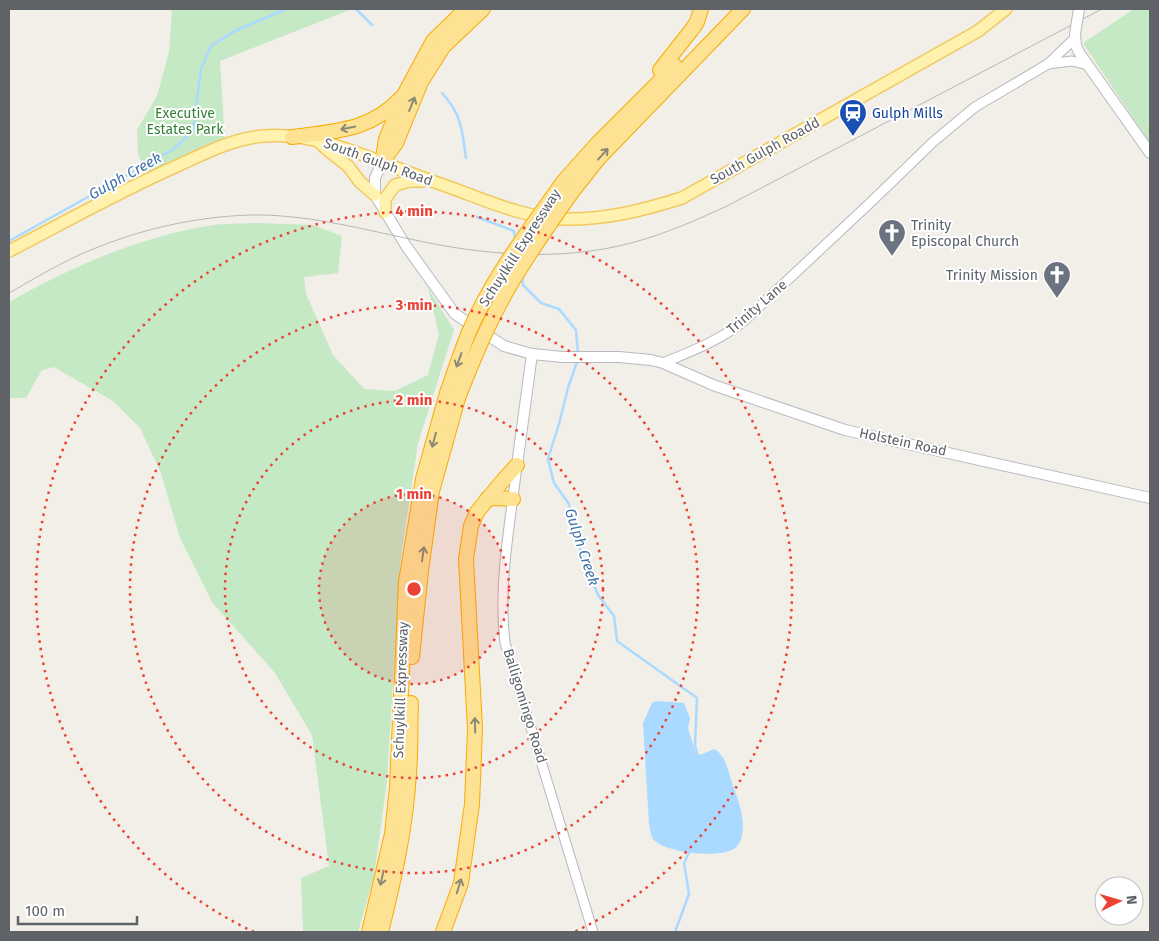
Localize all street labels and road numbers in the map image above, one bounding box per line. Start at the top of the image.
street label: South Gulph Roadd [707,114,823,188]
street label: South Gulph Road [321,134,435,190]
street label: Schuylkill Expressway [476,186,564,310]
street label: Trinity Lane [723,276,791,338]
street label: Holstein Road [858,424,948,460]
street label: Schuylkill Expressway [390,621,412,759]
street label: Balligomingo Road [500,647,550,765]

